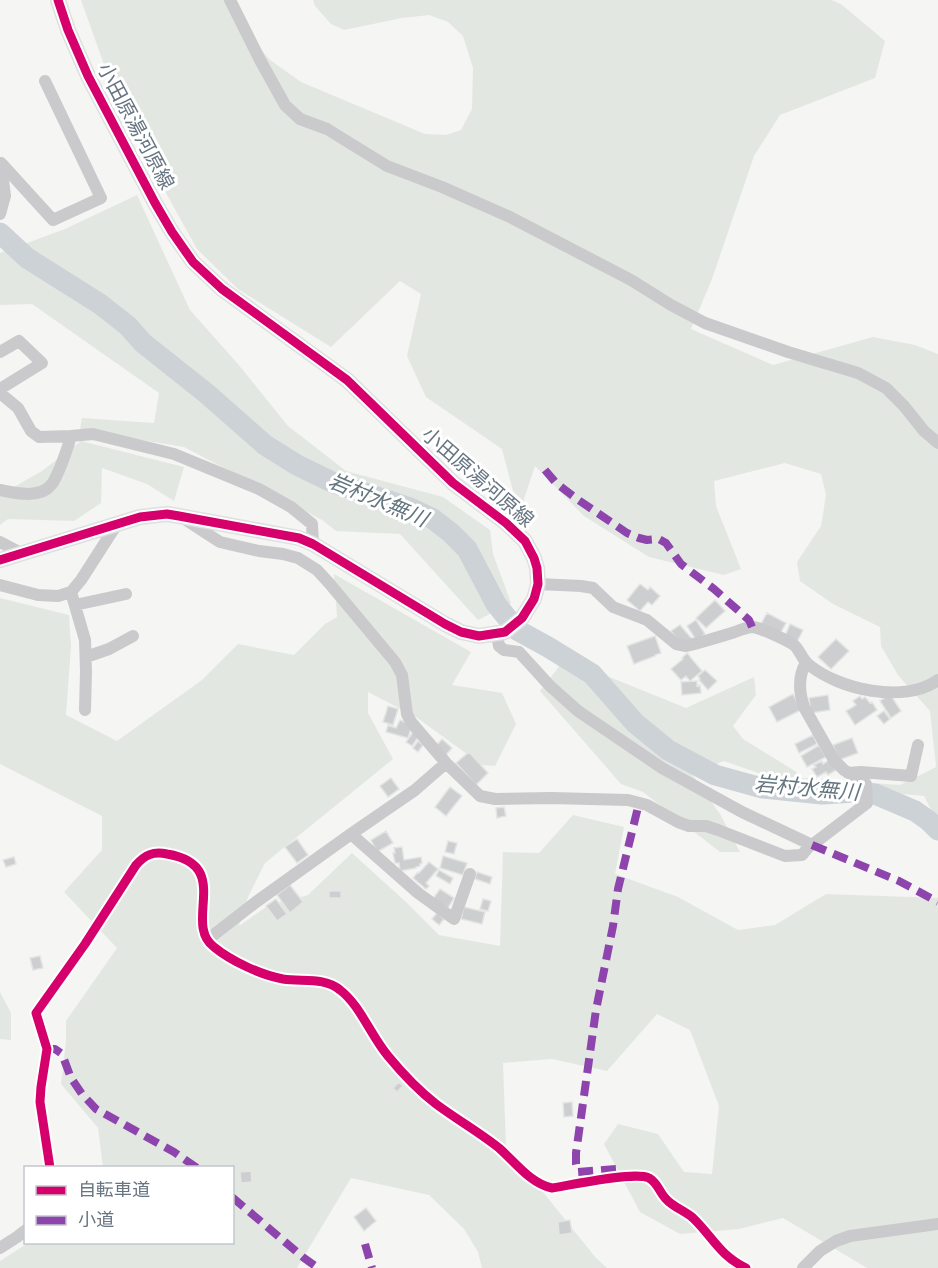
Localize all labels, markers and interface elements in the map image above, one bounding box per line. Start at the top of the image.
street label: 小田原湯河原線 [93,59,179,193]
street label: 小田原湯河原線 [417,422,539,532]
water label: 岩村水無川 [325,468,433,532]
water label: 岩村水無川 [754,770,862,805]
legend [24,1166,234,1244]
text: 自転車道 [78,1179,150,1201]
text: 小道 [78,1209,114,1231]

